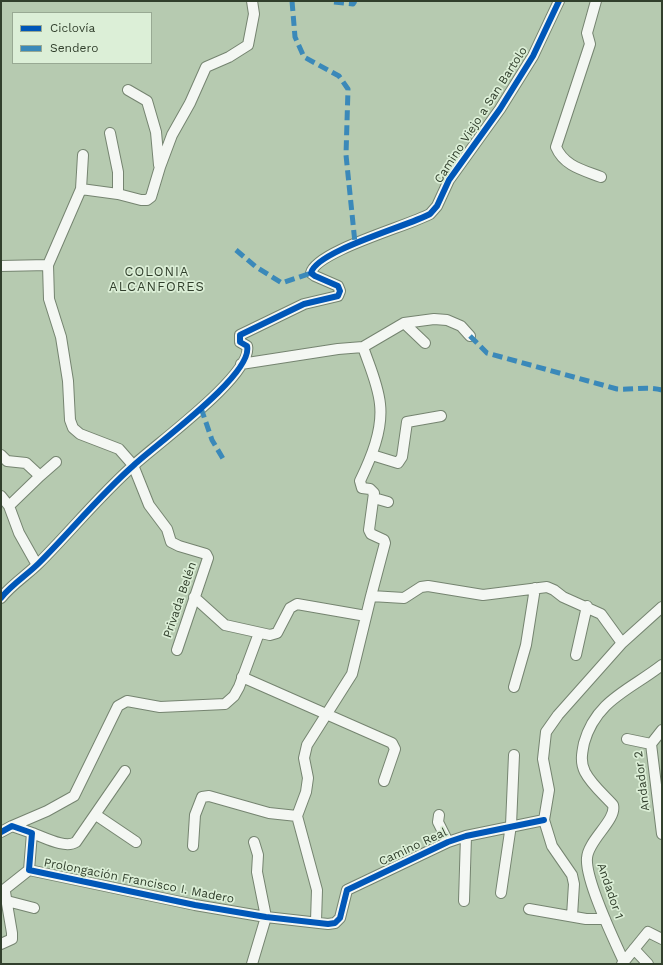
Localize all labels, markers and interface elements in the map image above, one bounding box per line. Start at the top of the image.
legend [12,12,152,64]
text: Ciclovía [50,21,95,35]
text: Sendero [50,41,98,55]
street label: Camino Viejo a San Bartolo [431,44,531,186]
district label: COLONIA ALCANFORES [109,264,205,295]
street label: Privada Belén [160,560,200,640]
street label: Andador 2 [631,750,653,812]
street label: Camino Real [377,825,449,869]
street label: Prolongación Francisco I. Madero [43,855,235,907]
street label: Andador 1 [594,861,626,921]

